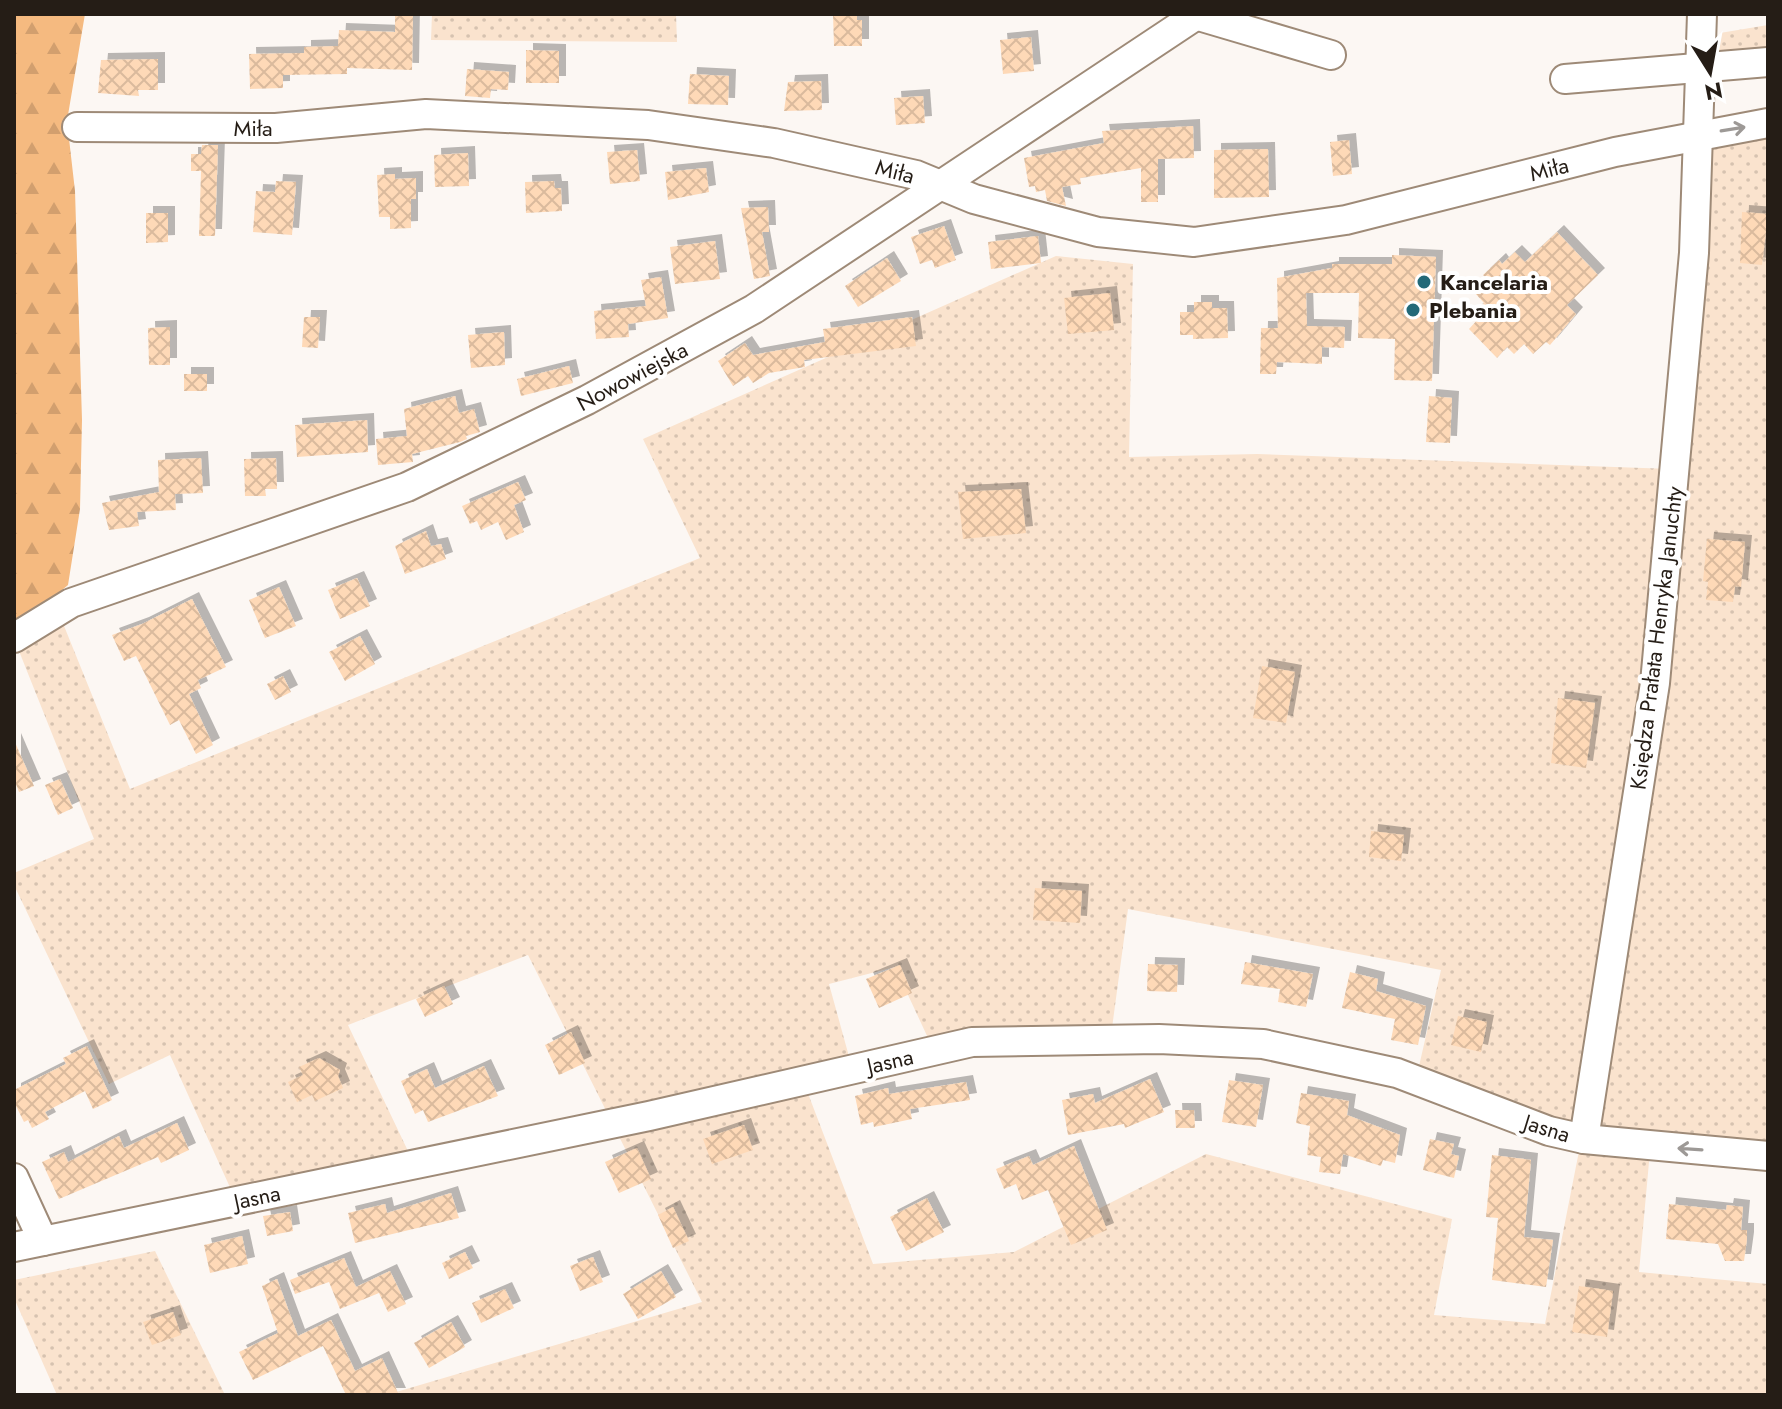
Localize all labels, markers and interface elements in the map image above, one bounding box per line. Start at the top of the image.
north arrow [1670,32,1750,112]
text: N [1702,74,1725,109]
street label: Miła [233,112,273,144]
one-way arrow [1719,121,1745,136]
street label: Miła [1526,149,1572,189]
street label: Miła [872,150,918,192]
place label: Kancelaria [1440,266,1548,298]
marker: Kancelaria [1415,273,1433,291]
place label: Plebania [1429,294,1517,326]
marker: Plebania [1404,301,1422,319]
street label: Nowowiejska [571,333,693,419]
street label: Księdza Prałata Henryka Januchty [1622,484,1691,792]
street label: Jasna [861,1040,916,1083]
street label: Jasna [1517,1105,1574,1150]
one-way arrow [1677,1141,1704,1156]
street label: Jasna [228,1176,283,1218]

